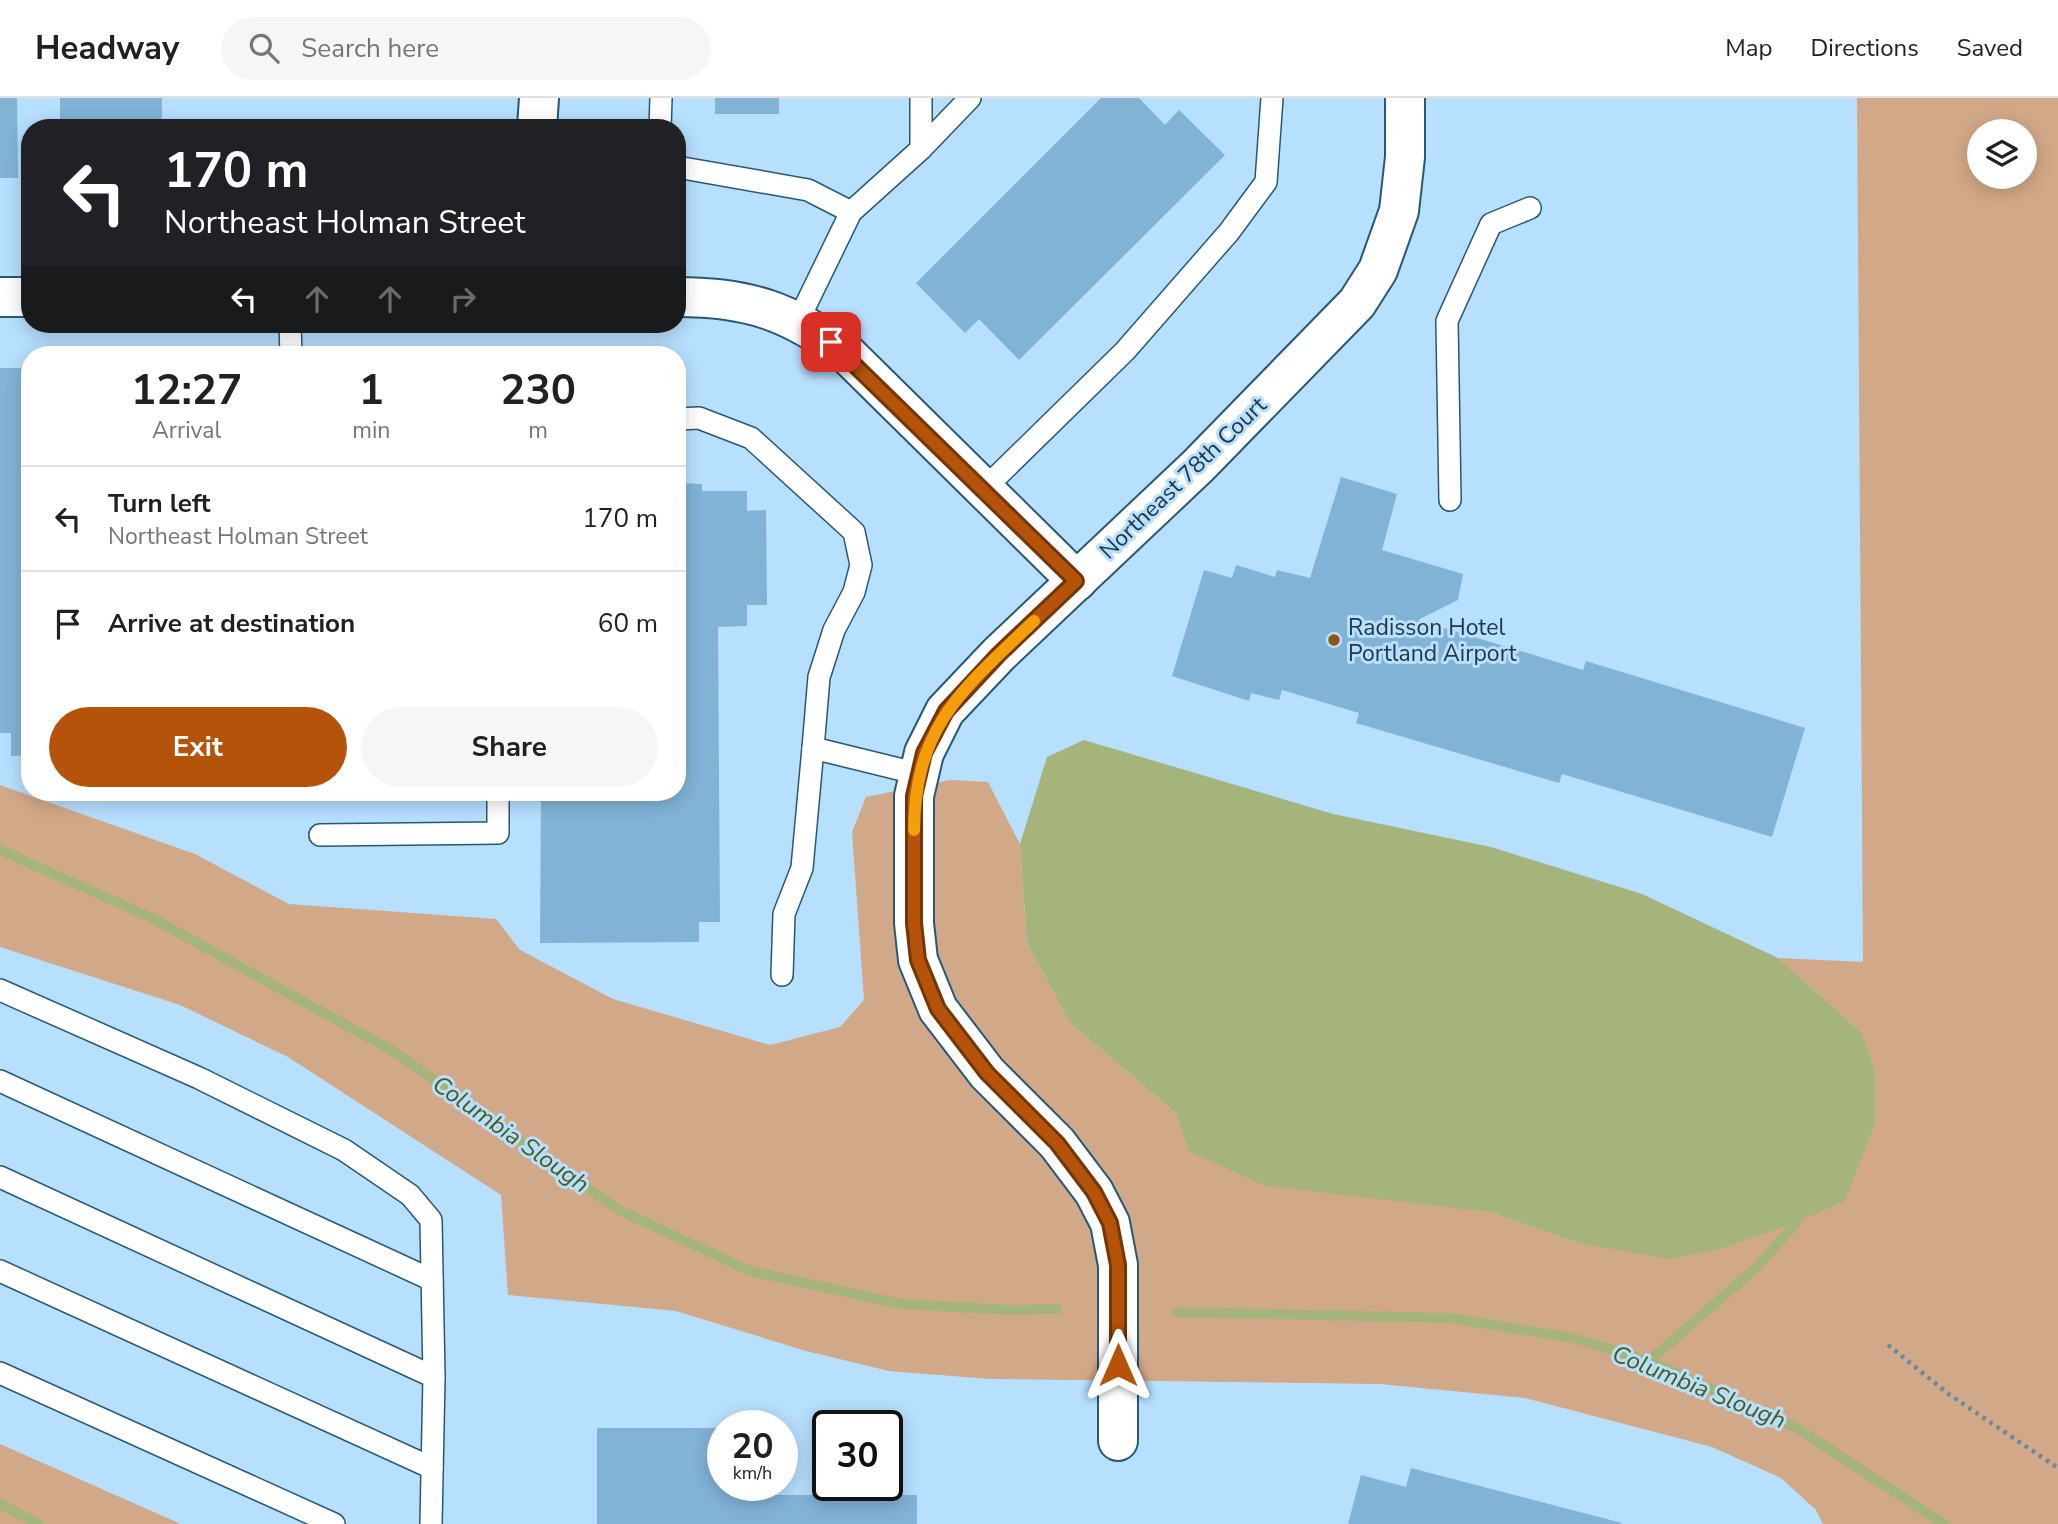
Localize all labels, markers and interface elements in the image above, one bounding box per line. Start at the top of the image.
search box [221,17,711,80]
text: Headway [35,26,179,71]
icon: search [245,29,283,67]
text: Search here [301,31,439,66]
text: Map [1725,32,1772,64]
text: Directions [1810,32,1919,64]
text: Saved [1957,32,2023,64]
map controls [1967,119,2037,189]
button: layers [1967,119,2037,189]
text: 170 m [164,137,308,204]
icon: left [49,147,140,238]
text: Northeast Holman Street [164,201,525,244]
icon: left [225,280,263,318]
icon: ahead [298,280,336,318]
icon: ahead [371,280,409,318]
icon: right [444,280,482,318]
pin [801,312,861,372]
icon: arrive [812,323,850,361]
text: 12:27 [131,362,242,419]
text: 1 [359,362,384,419]
text: 230 [500,362,576,419]
street label: Northeast 78th Court [1093,389,1274,566]
text: Arrival [152,415,221,446]
text: min [352,415,390,446]
text: m [528,415,548,446]
text: Turn left [108,486,211,521]
icon: left [49,500,87,538]
text: 170 m [582,501,658,536]
text: Northeast Holman Street [108,521,368,552]
icon: arrive [49,605,87,643]
text: Arrive at destination [108,606,355,641]
text: 60 m [598,606,658,641]
place label: Radisson Hotel Portland Airport [1348,612,1517,669]
marker: Radisson Hotel Portland Airport [1326,632,1342,648]
button: Exit [49,707,347,787]
button: Share [361,707,658,787]
water label: Columbia Slough [426,1068,596,1200]
position arrow [1081,1328,1155,1402]
water label: Columbia Slough [1607,1338,1791,1436]
speed limit sign: 30 [812,1410,903,1501]
text: 20 [731,1423,774,1470]
text: km/h [733,1461,772,1485]

